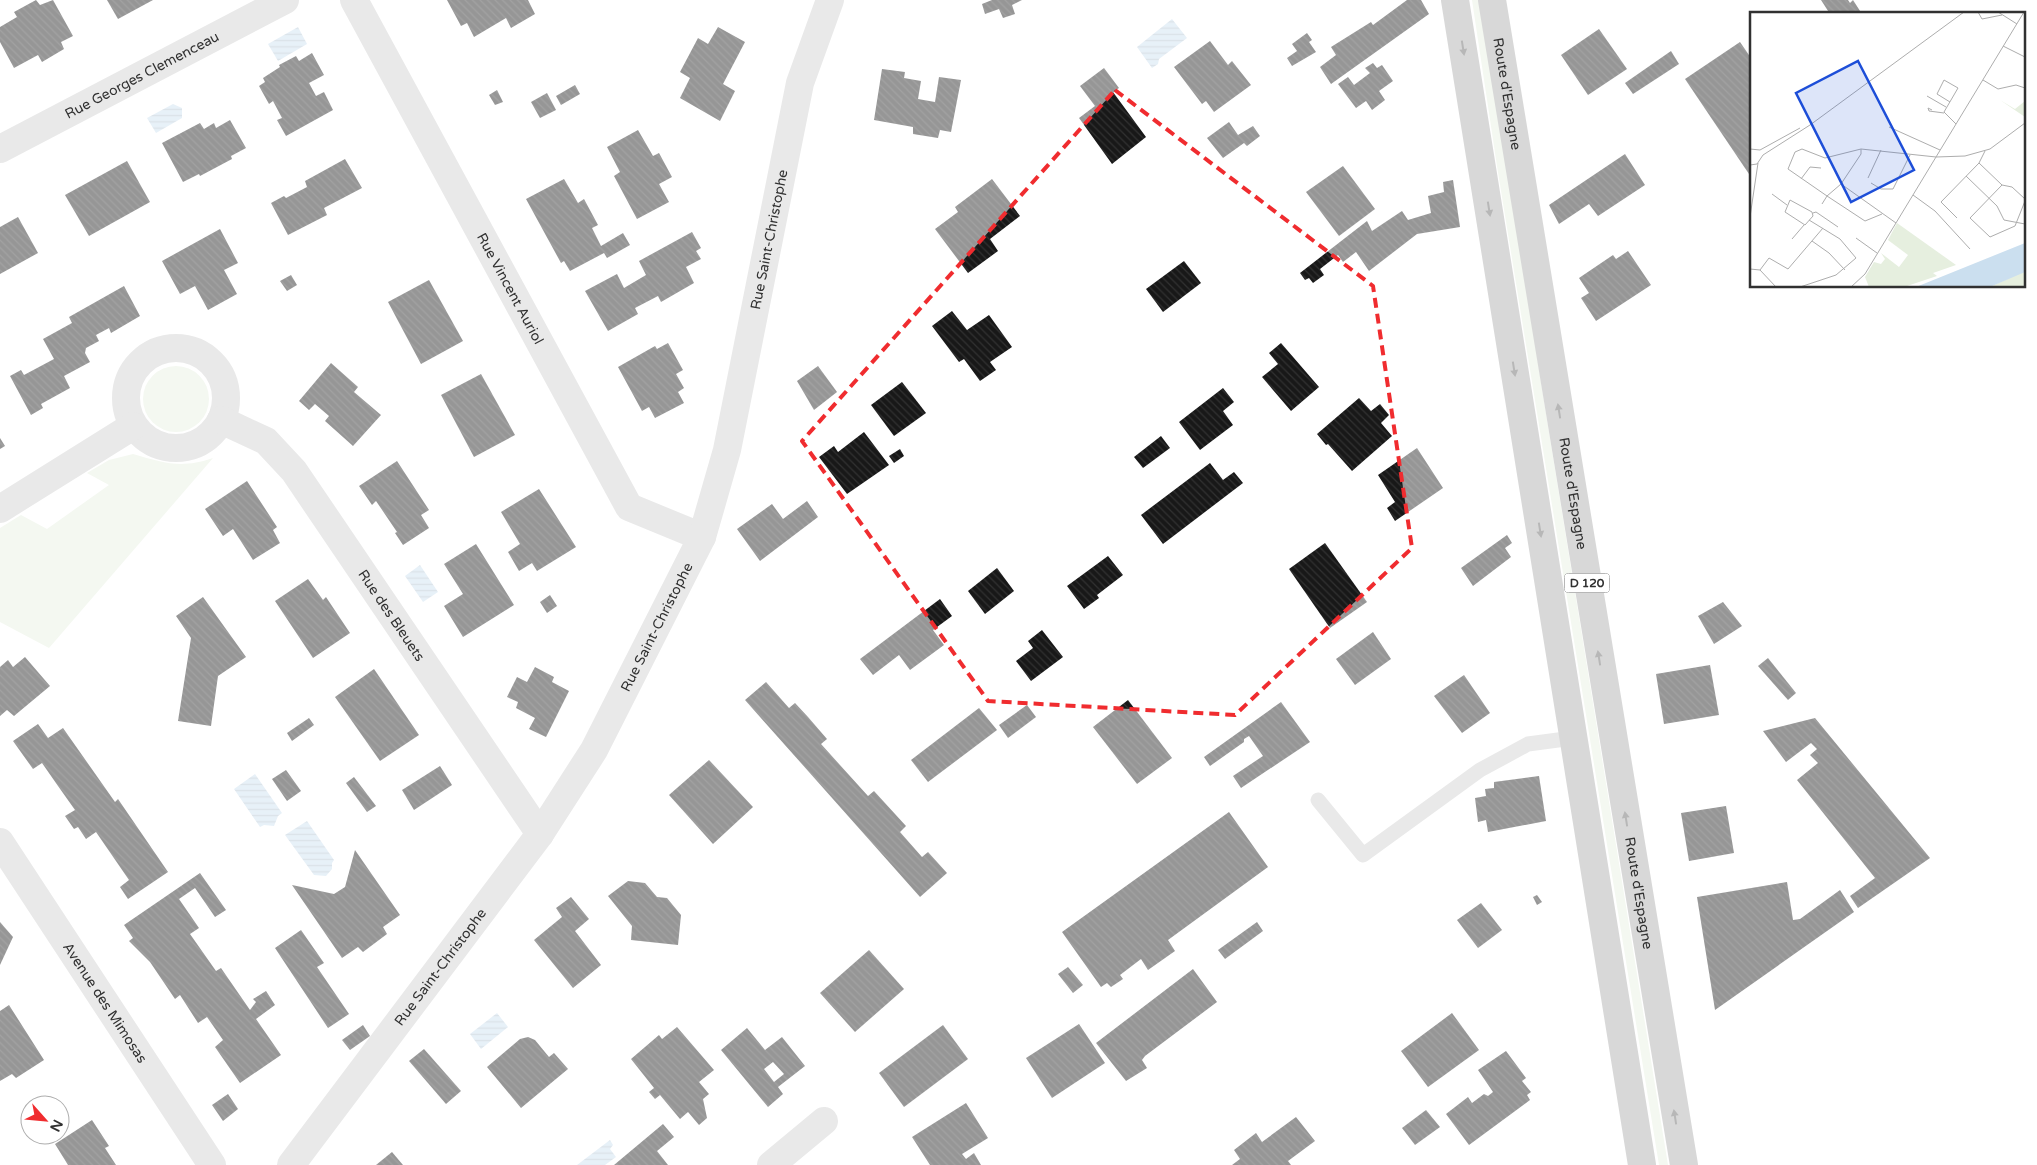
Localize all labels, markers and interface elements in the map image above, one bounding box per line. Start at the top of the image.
inset map [1750,12,2024,288]
street label: Rue Georges Clemenceau [62,28,222,122]
street label: Route d'Espagne [1490,36,1525,151]
one-way arrow [1459,40,1467,56]
street label: Rue Saint-Christophe [747,168,791,311]
one-way arrow [1485,201,1493,217]
street label: Rue Vincent Auriol [473,230,547,347]
one-way arrow [1511,361,1519,377]
one-way arrow [1555,403,1563,419]
street label: Route d'Espagne [1556,436,1591,551]
one-way arrow [1536,522,1544,538]
street label: Rue Saint-Christophe [617,560,696,694]
street label: Rue des Bleuets [355,566,429,665]
road number: D 120 [1564,574,1610,592]
one-way arrow [1595,650,1603,666]
one-way arrow [1621,810,1629,826]
street label: Route d'Espagne [1622,836,1657,950]
street label: Rue Saint-Christophe [390,905,490,1029]
street label: Avenue des Mimosas [60,939,151,1066]
north arrow [20,1095,70,1145]
one-way arrow [1671,1109,1679,1125]
text: N [46,1117,66,1135]

